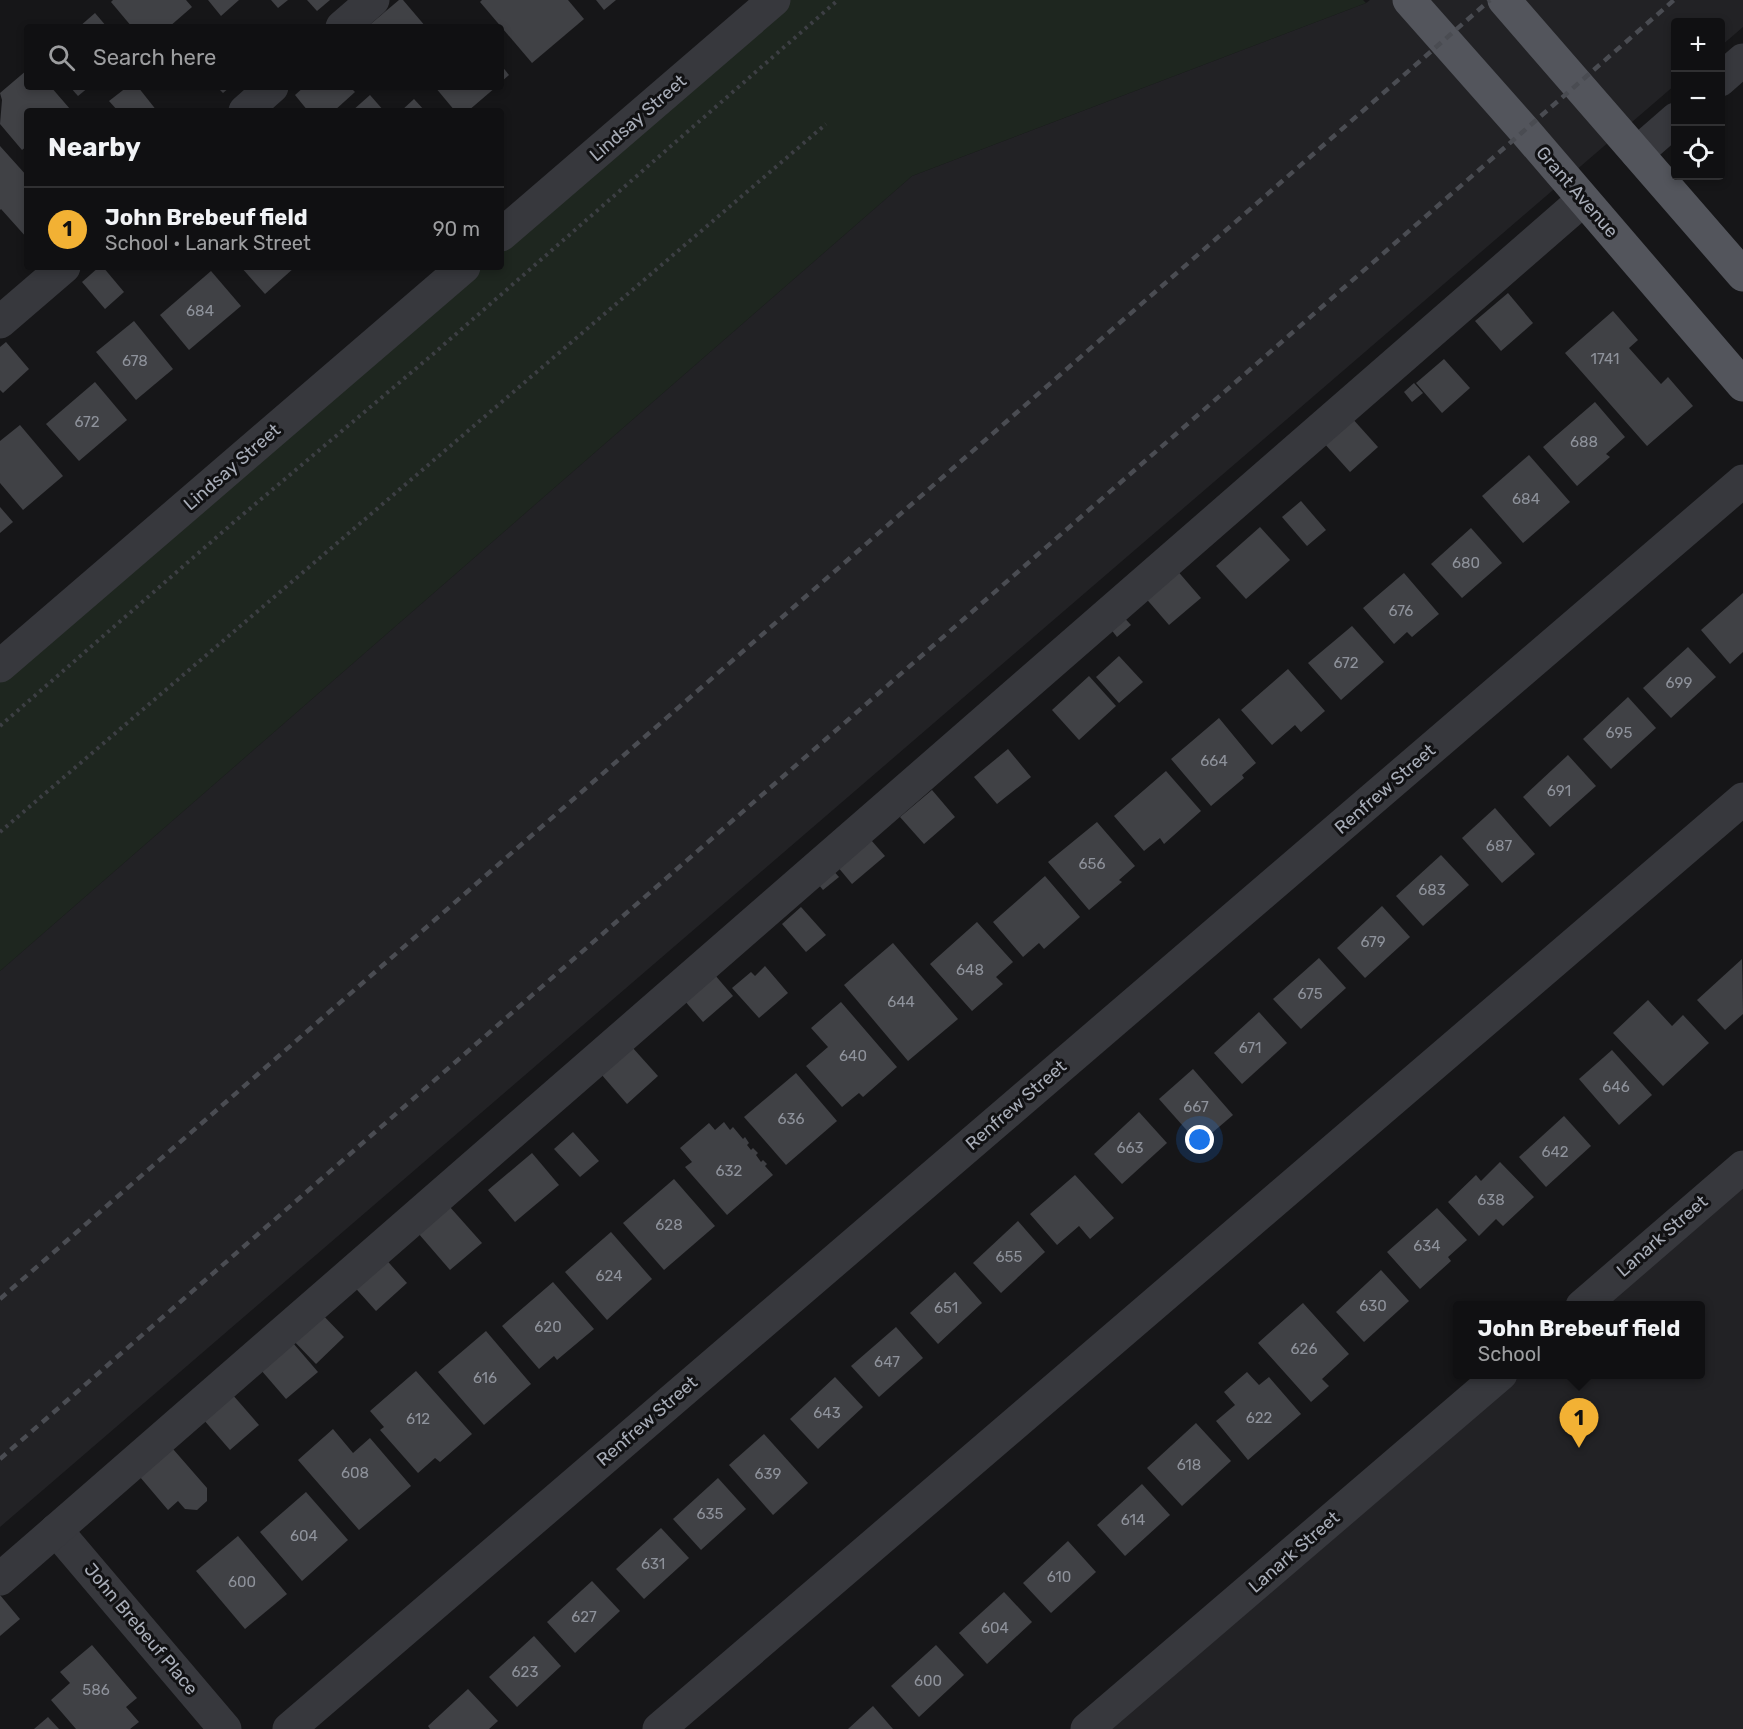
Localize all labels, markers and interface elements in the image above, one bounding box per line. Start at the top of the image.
map controls [1671,18,1725,180]
button: + [1671,18,1725,72]
search box [24,24,504,90]
icon: search [45,41,78,74]
text: Search here [93,44,216,71]
street label: Lindsay Street [585,70,691,166]
button: − [1671,72,1725,126]
button: locate [1671,126,1725,180]
text: Nearby [48,132,141,163]
street label: Grant Avenue [1531,142,1623,242]
text: John Brebeuf field [105,204,308,231]
text: 1 [63,217,72,241]
text: 90 m [433,217,480,241]
text: School · Lanark Street [105,231,311,255]
house number: 684 [186,302,214,320]
house number: 1741 [1590,350,1620,368]
house number: 678 [122,352,148,370]
house number: 672 [74,413,100,431]
street label: Lindsay Street [179,419,285,515]
house number: 688 [1570,433,1598,451]
house number: 684 [1512,490,1540,508]
house number: 680 [1452,554,1480,572]
house number: 676 [1389,602,1413,620]
house number: 672 [1333,654,1359,672]
house number: 699 [1666,674,1693,692]
house number: 695 [1606,724,1633,742]
street label: Renfrew Street [1330,739,1440,839]
house number: 664 [1200,752,1228,770]
house number: 691 [1547,782,1571,800]
house number: 687 [1486,837,1512,855]
house number: 656 [1078,855,1106,873]
house number: 683 [1418,881,1446,899]
house number: 679 [1360,933,1386,951]
house number: 648 [956,961,984,979]
house number: 675 [1297,985,1323,1003]
house number: 644 [887,993,915,1011]
house number: 671 [1239,1039,1261,1057]
house number: 640 [839,1047,867,1065]
street label: Renfrew Street [961,1055,1071,1155]
house number: 646 [1602,1078,1630,1096]
house number: 667 [1183,1098,1209,1116]
house number: 636 [777,1110,805,1128]
your location [1185,1125,1214,1154]
house number: 663 [1116,1139,1144,1157]
house number: 642 [1541,1143,1569,1161]
house number: 632 [716,1162,743,1180]
house number: 638 [1477,1191,1505,1209]
street label: Lanark Street [1612,1191,1712,1281]
house number: 628 [655,1216,683,1234]
house number: 634 [1413,1237,1441,1255]
house number: 655 [996,1248,1023,1266]
house number: 624 [595,1267,623,1285]
house number: 630 [1359,1297,1387,1315]
house number: 651 [934,1299,958,1317]
popup [1453,1301,1705,1379]
text: John Brebeuf field [1478,1315,1680,1342]
house number: 620 [534,1318,562,1336]
house number: 626 [1291,1340,1317,1358]
text: School [1478,1342,1541,1366]
house number: 647 [874,1353,900,1371]
house number: 616 [473,1369,497,1387]
street label: Renfrew Street [592,1371,702,1471]
pin: 1 [1560,1398,1598,1448]
house number: 643 [813,1404,841,1422]
house number: 622 [1246,1409,1273,1427]
house number: 612 [406,1410,430,1428]
house number: 618 [1177,1456,1201,1474]
house number: 608 [341,1464,369,1482]
house number: 639 [755,1465,782,1483]
house number: 635 [697,1505,724,1523]
street label: Lanark Street [1244,1507,1344,1597]
house number: 614 [1121,1511,1145,1529]
house number: 604 [290,1527,318,1545]
house number: 631 [641,1555,665,1573]
street label: John Brebeuf Place [79,1559,203,1699]
house number: 610 [1047,1568,1071,1586]
house number: 600 [228,1573,256,1591]
house number: 627 [571,1608,597,1626]
house number: 604 [981,1619,1009,1637]
house number: 623 [512,1663,538,1681]
house number: 600 [914,1672,942,1690]
house number: 586 [82,1681,110,1699]

